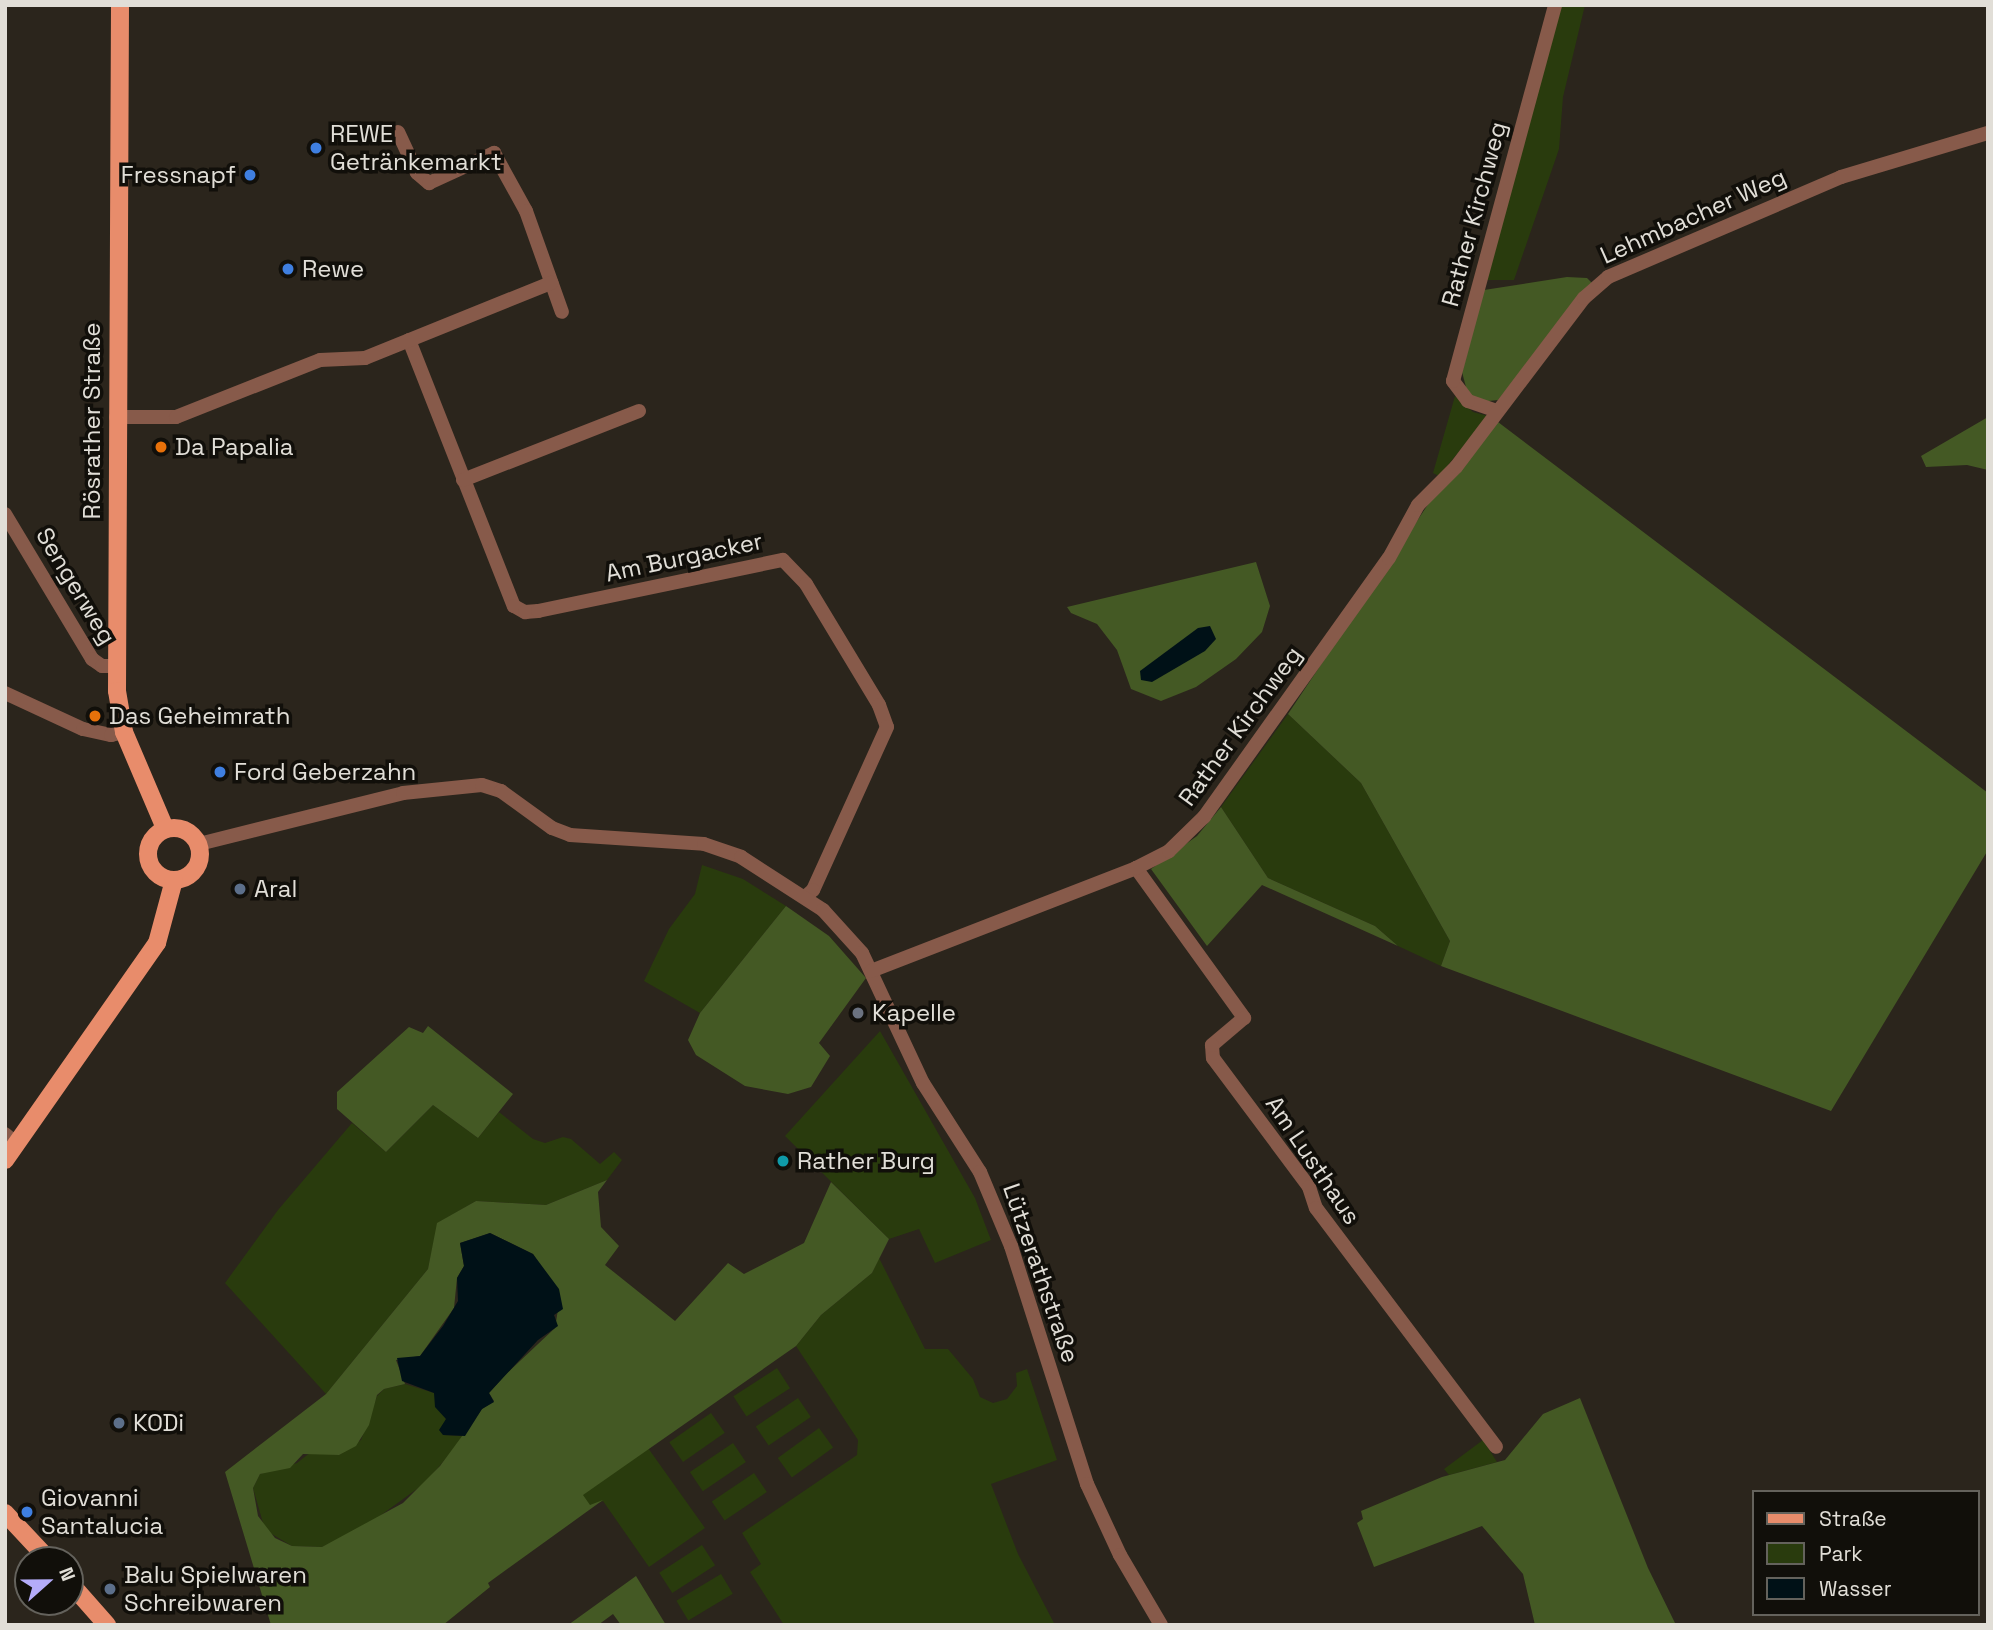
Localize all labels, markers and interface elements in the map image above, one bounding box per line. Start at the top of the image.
street label: Rather Kirchweg [1435,118,1513,310]
place label: REWE Getränkemarkt [330,120,502,176]
marker: REWE Getränkemarkt [308,140,324,156]
place label: Fressnapf [121,161,236,189]
street label: Lehmbacher Weg [1596,162,1790,270]
marker: Fressnapf [242,167,258,183]
place label: Rewe [302,255,364,283]
marker: Rewe [280,261,296,277]
street label: Rösrather Straße [78,323,106,519]
place label: Da Papalia [175,433,294,461]
marker: Da Papalia [153,439,169,455]
street label: Sengerweg [30,522,122,650]
street label: Am Burgacker [603,526,765,588]
street label: Rather Kirchweg [1172,641,1308,811]
place label: Das Geheimrath [109,702,290,730]
marker: Das Geheimrath [87,708,103,724]
place label: Ford Geberzahn [234,758,416,786]
marker: Ford Geberzahn [212,764,228,780]
place label: Aral [254,875,297,903]
marker: Aral [232,881,248,897]
place label: Kapelle [872,999,956,1027]
marker: Kapelle [850,1005,866,1021]
street label: Am Lusthaus [1260,1090,1366,1230]
place label: Rather Burg [797,1147,935,1175]
marker: Rather Burg [775,1153,791,1169]
street label: Lützerathstraße [997,1180,1085,1366]
place label: KODi [133,1409,184,1437]
marker: KODi [111,1415,127,1431]
place label: Giovanni Santalucia [41,1484,163,1540]
legend [1752,1490,1979,1616]
marker: Giovanni Santalucia [19,1504,35,1520]
text: Straße [1819,1505,1887,1532]
text: Park [1819,1540,1863,1567]
north arrow [14,1546,84,1616]
place label: Balu Spielwaren Schreibwaren [124,1561,307,1617]
text: N [53,1564,81,1584]
text: Wasser [1819,1575,1892,1602]
marker: Balu Spielwaren Schreibwaren [102,1581,118,1597]

